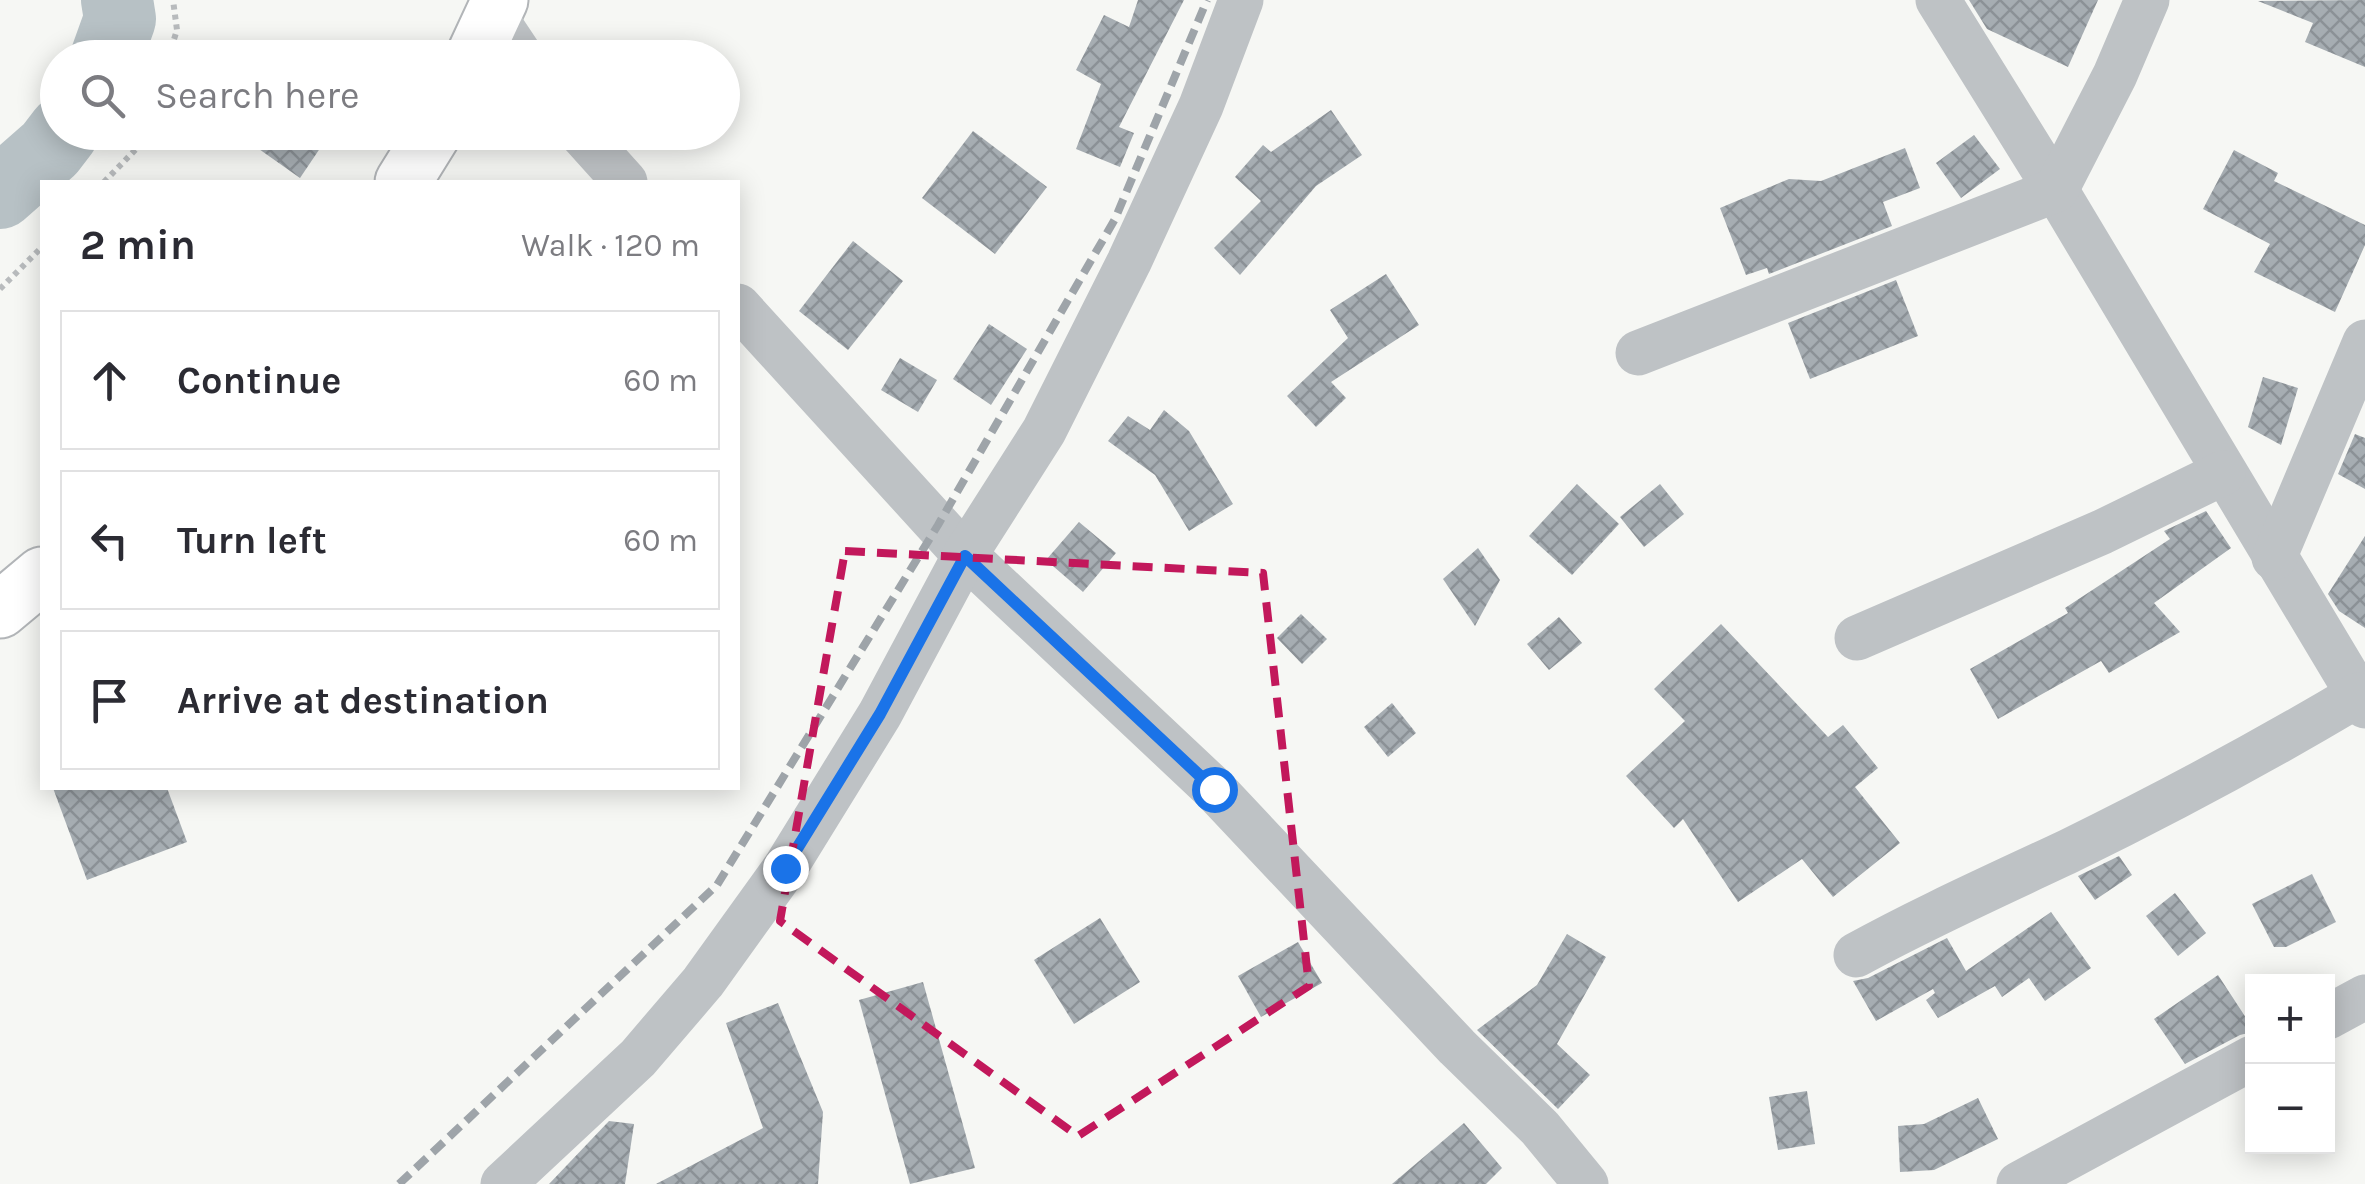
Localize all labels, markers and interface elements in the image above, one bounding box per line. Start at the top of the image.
search box [40,40,740,150]
icon: search [75,68,130,123]
text: Search here [155,73,359,118]
text: 2 min [80,220,196,270]
text: Walk · 120 m [521,227,700,264]
icon: ahead [82,353,137,408]
text: Continue [177,358,341,403]
text: 60 m [623,362,698,399]
icon: left [82,513,137,568]
text: Turn left [177,518,327,563]
text: 60 m [623,522,698,559]
icon: arrive [82,673,137,728]
text: Arrive at destination [177,678,549,723]
route start [1192,767,1238,813]
route end [763,846,809,892]
map controls [2245,974,2335,1154]
button: + [2245,974,2335,1064]
button: − [2245,1064,2335,1154]

